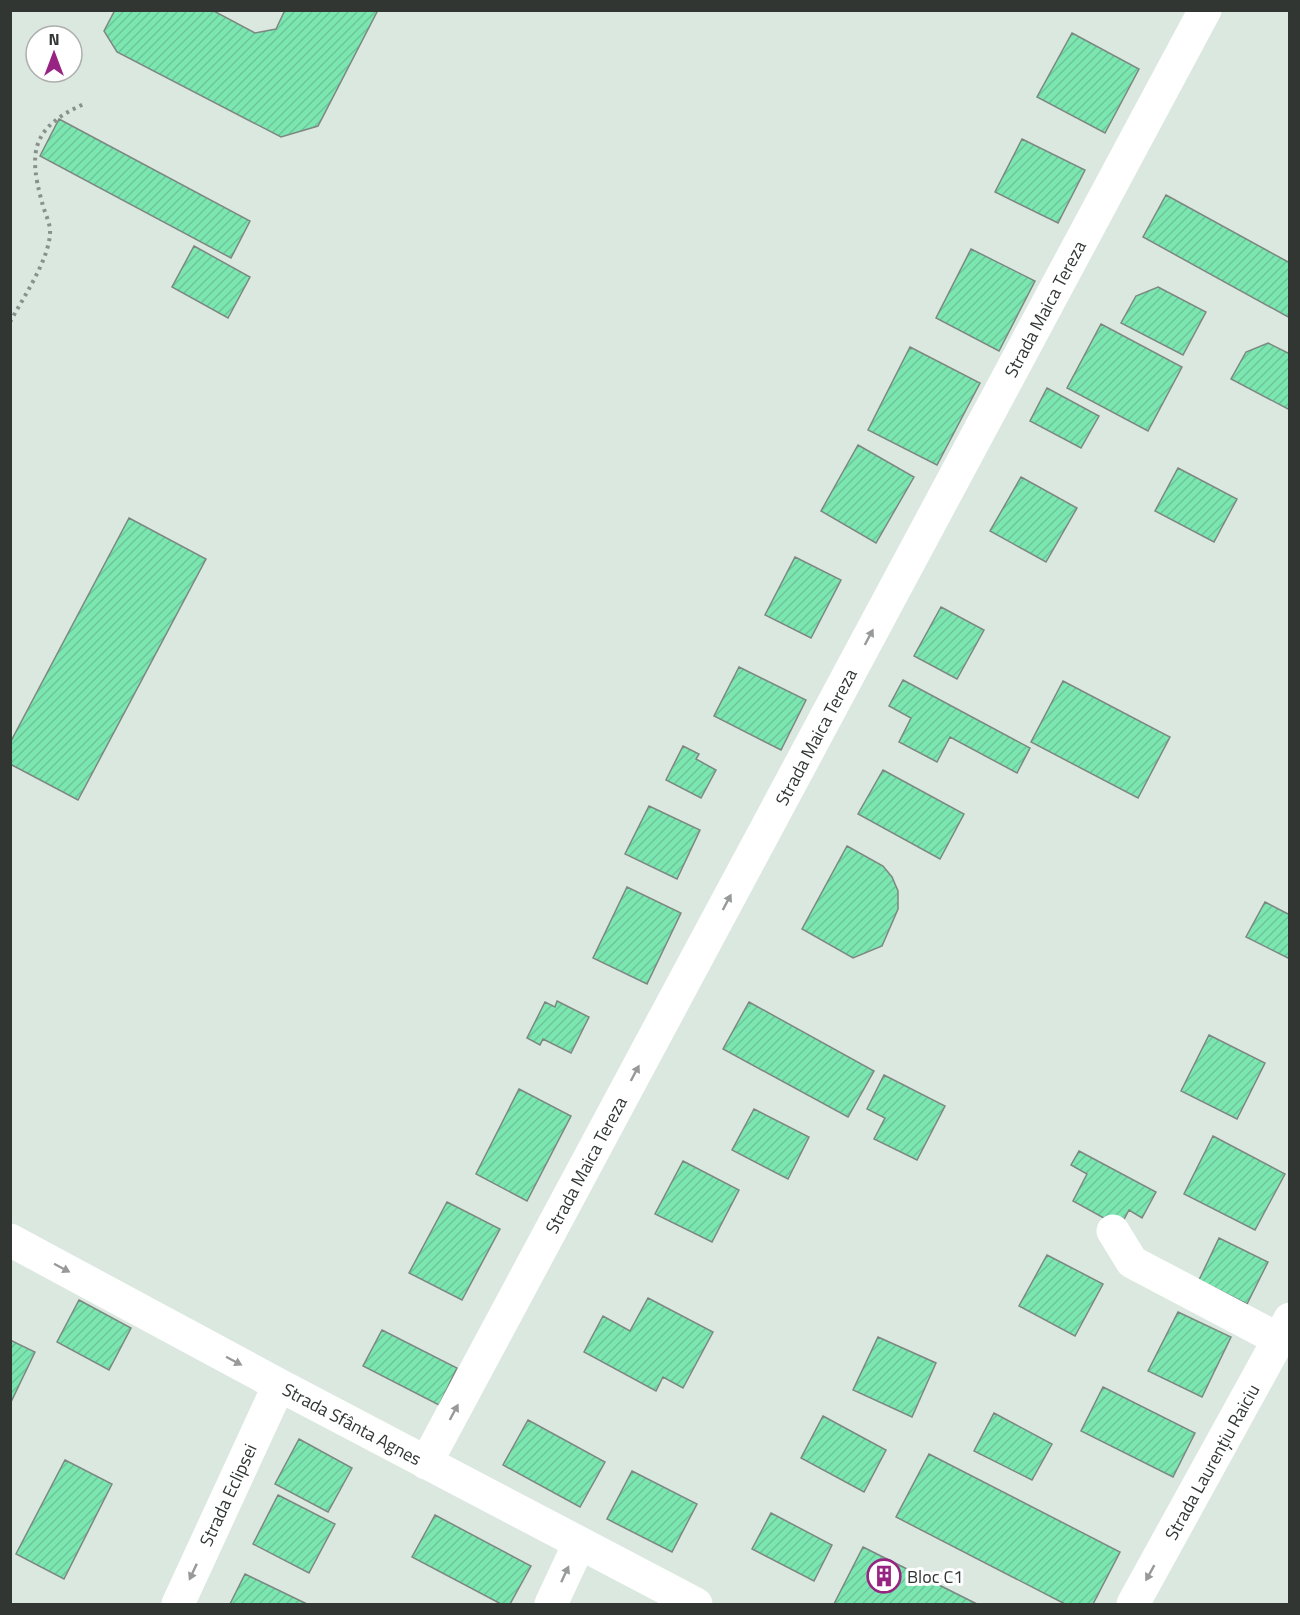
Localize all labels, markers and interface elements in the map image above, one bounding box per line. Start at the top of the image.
north arrow [24,24,84,84]
text: N [48,27,60,51]
street label: Strada Maica Tereza [997,236,1093,382]
one-way arrow [864,628,874,645]
street label: Strada Maica Tereza [768,664,864,810]
one-way arrow [722,893,732,910]
one-way arrow [630,1065,640,1082]
street label: Strada Maica Tereza [538,1092,634,1238]
one-way arrow [54,1263,71,1273]
one-way arrow [225,1356,242,1366]
street label: Strada Sfânta Agnes [278,1376,426,1472]
street label: Strada Laurențiu Raiciu [1158,1379,1266,1545]
one-way arrow [448,1403,458,1421]
street label: Strada Eclipsei [192,1439,264,1551]
building icon: Bloc C1 [866,1558,902,1594]
one-way arrow [187,1563,197,1581]
place label: Bloc C1 [907,1563,963,1590]
one-way arrow [1145,1565,1156,1581]
one-way arrow [560,1566,569,1583]

